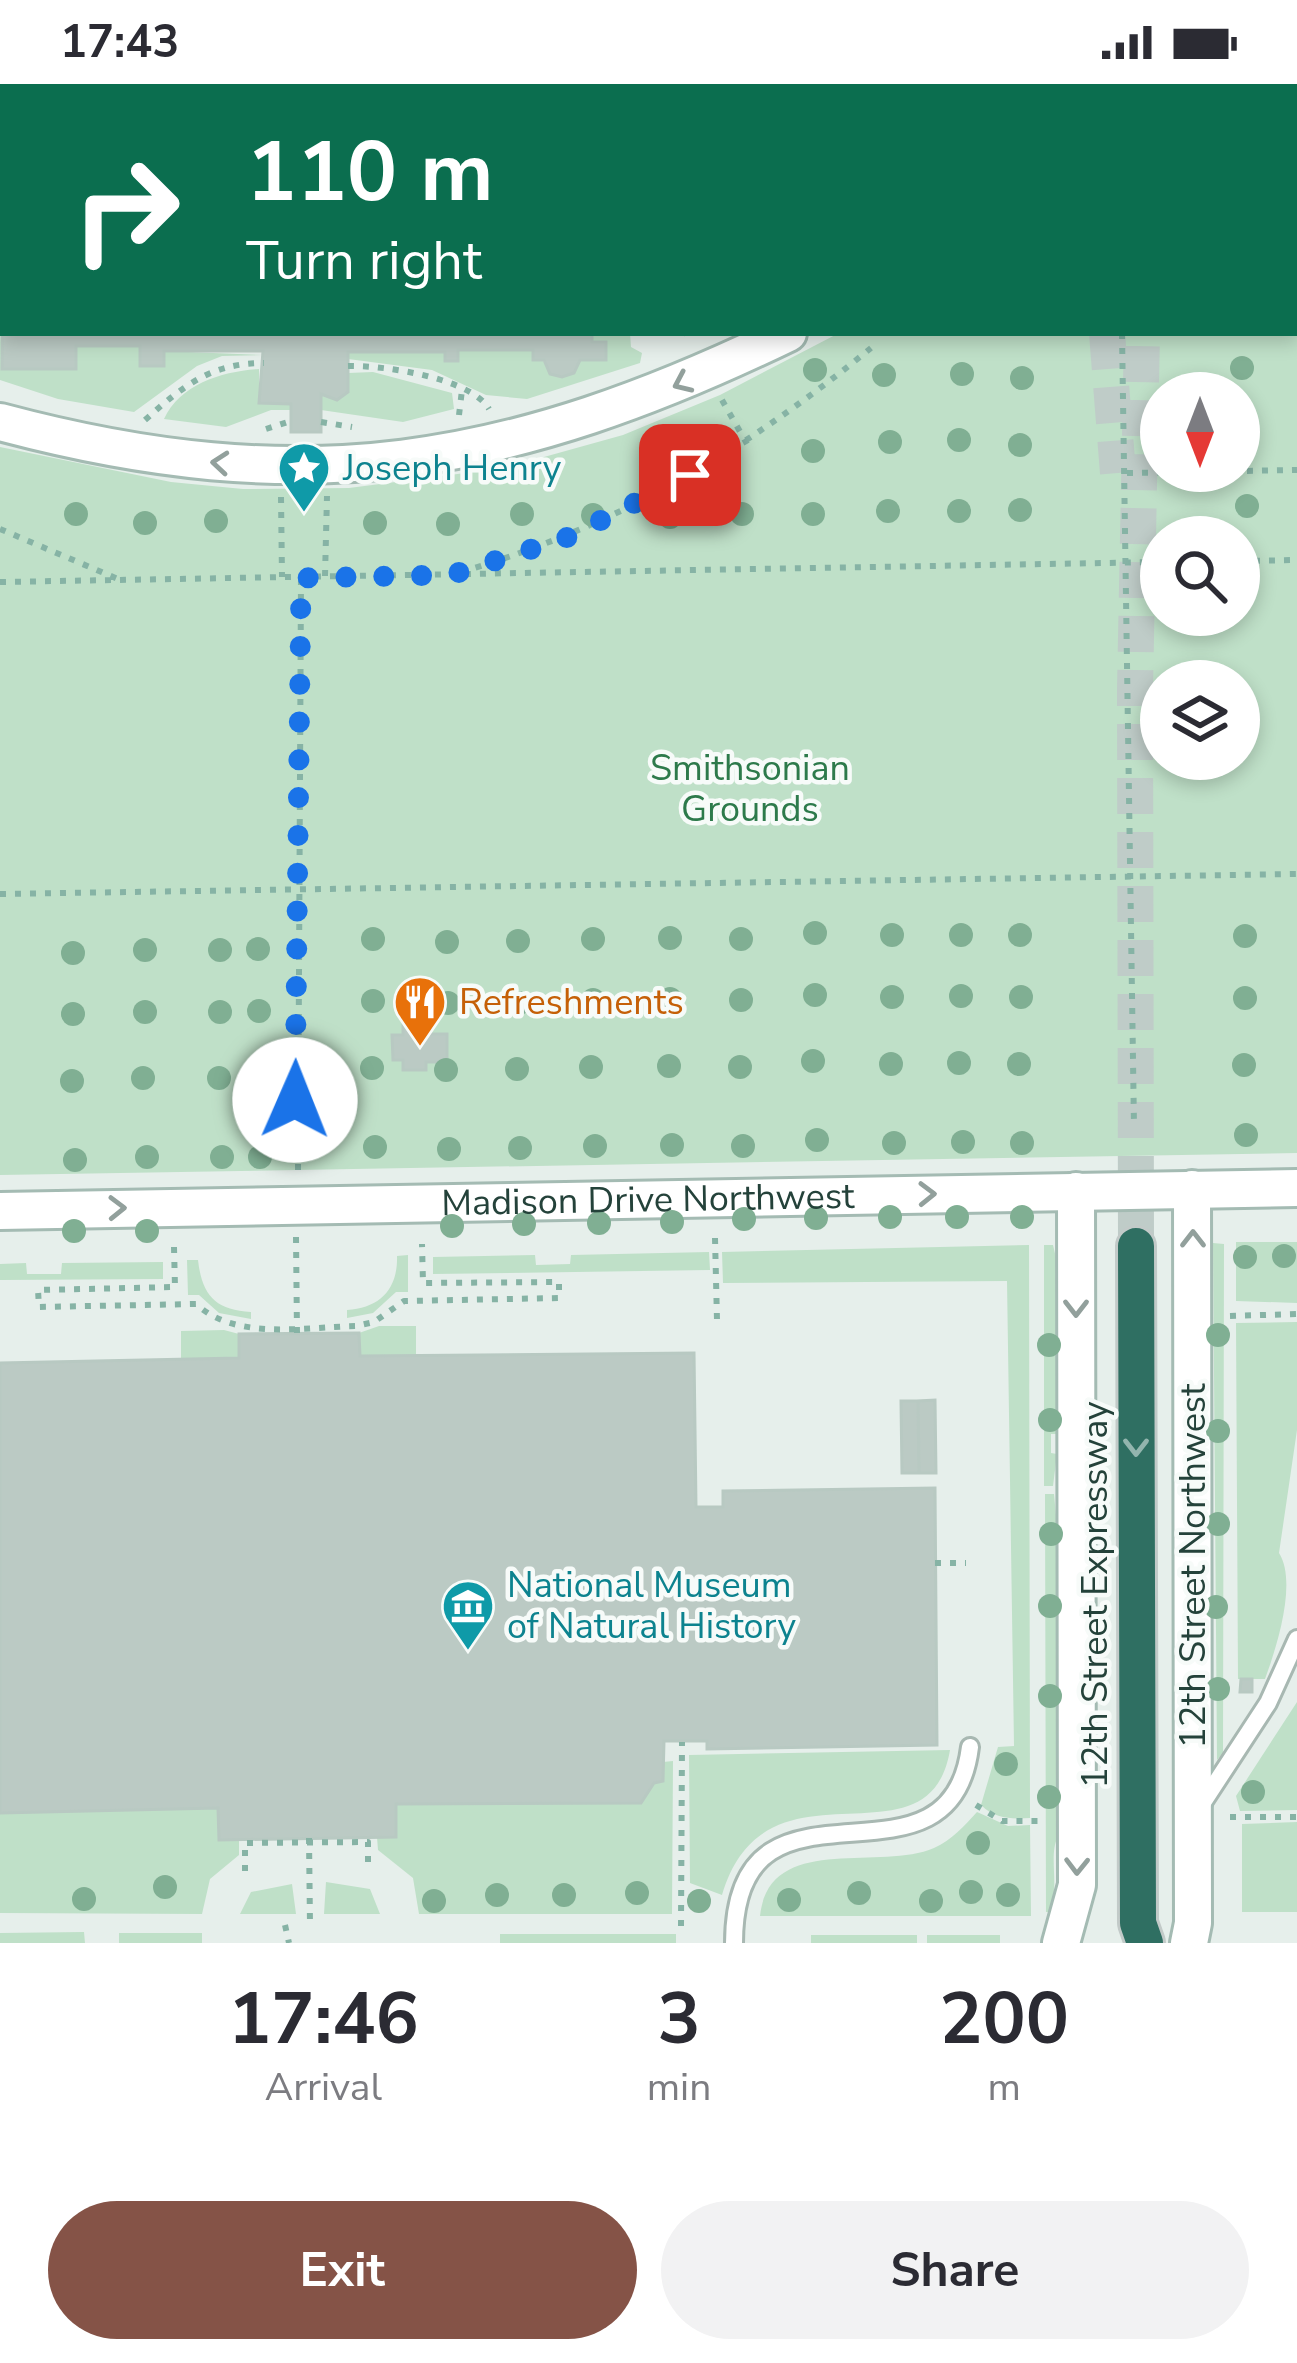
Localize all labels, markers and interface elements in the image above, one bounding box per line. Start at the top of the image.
text: 17:43 [60,12,179,73]
text: 110 m [246,115,494,230]
icon: right [48,132,204,288]
text: Turn right [246,224,482,298]
one-way arrow [673,368,694,392]
north arrow [1140,372,1260,492]
map controls [1140,372,1260,780]
pin [639,424,741,526]
place icon: Joseph Henry [276,440,332,514]
icon: arrive [657,442,723,508]
place label: Joseph Henry [342,444,562,493]
one-way arrow [210,451,229,476]
button: search [1140,516,1260,636]
button: layers [1140,660,1260,780]
park label: Smithsonian Grounds [650,744,850,834]
restaurant icon: Refreshments [392,974,448,1048]
place label: Refreshments [459,978,684,1027]
position arrow [232,1037,358,1163]
street label: Madison Drive Northwest [441,1171,855,1228]
one-way arrow [918,1181,937,1207]
one-way arrow [108,1196,127,1222]
one-way arrow [1180,1229,1206,1247]
one-way arrow [1063,1300,1089,1318]
street label: 12th Street Northwest [1169,1383,1218,1749]
street label: 12th Street Expressway [1071,1401,1120,1789]
one-way arrow [1123,1439,1149,1457]
place label: National Museum of Natural History [507,1561,797,1651]
museum icon: National Museum of Natural History [440,1578,496,1652]
one-way arrow [1064,1858,1090,1876]
text: 17:46 [228,1970,419,2068]
text: 3 [657,1970,701,2068]
text: 200 [939,1970,1069,2068]
text: Arrival [265,2061,382,2114]
text: min [647,2061,711,2114]
text: m [987,2061,1021,2114]
button: Exit [48,2201,637,2339]
button: Share [661,2201,1249,2339]

